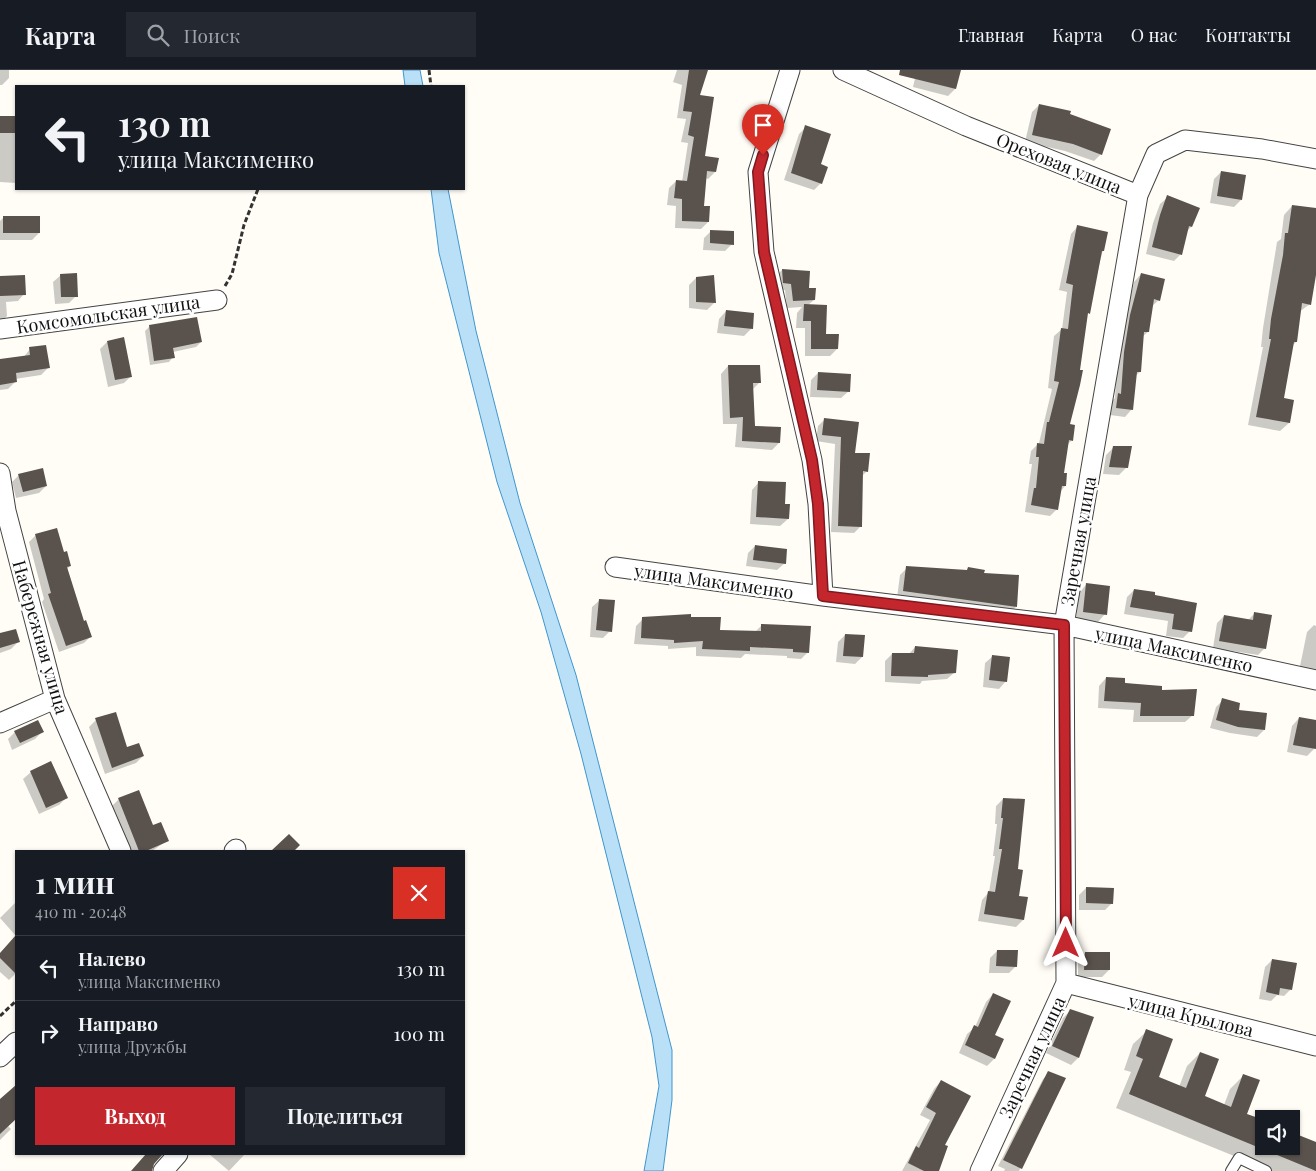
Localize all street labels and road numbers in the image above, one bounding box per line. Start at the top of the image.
street label: Ореховая улица [993,127,1125,199]
street label: Комсомольская улица [15,289,201,339]
street label: Заречная улица [1055,474,1101,608]
street label: Набережная улица [8,557,74,717]
street label: улица Максименко [632,558,795,604]
street label: улица Максименко [1092,620,1255,677]
street label: улица Крылова [1125,988,1256,1042]
street label: Заречная улица [993,992,1071,1122]

